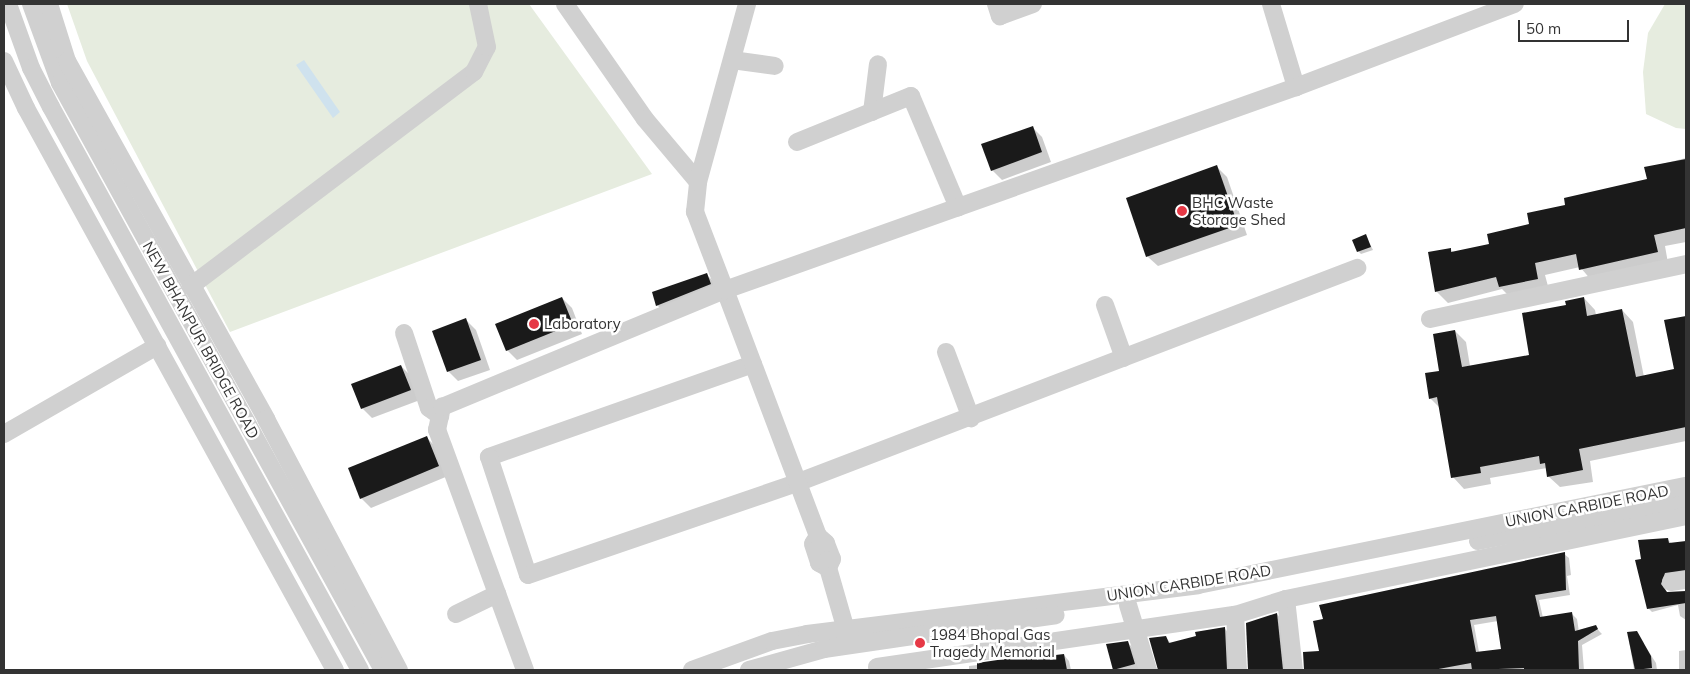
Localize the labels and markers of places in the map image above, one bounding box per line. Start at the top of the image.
place label: BHC Waste Storage Shed [1192,193,1286,228]
marker: BHC Waste Storage Shed [1176,205,1188,217]
place label: Laboratory [544,315,621,333]
marker: Laboratory [528,318,540,330]
place label: 1984 Bhopal Gas Tragedy Memorial [930,625,1055,660]
marker: 1984 Bhopal Gas Tragedy Memorial [914,637,926,649]

